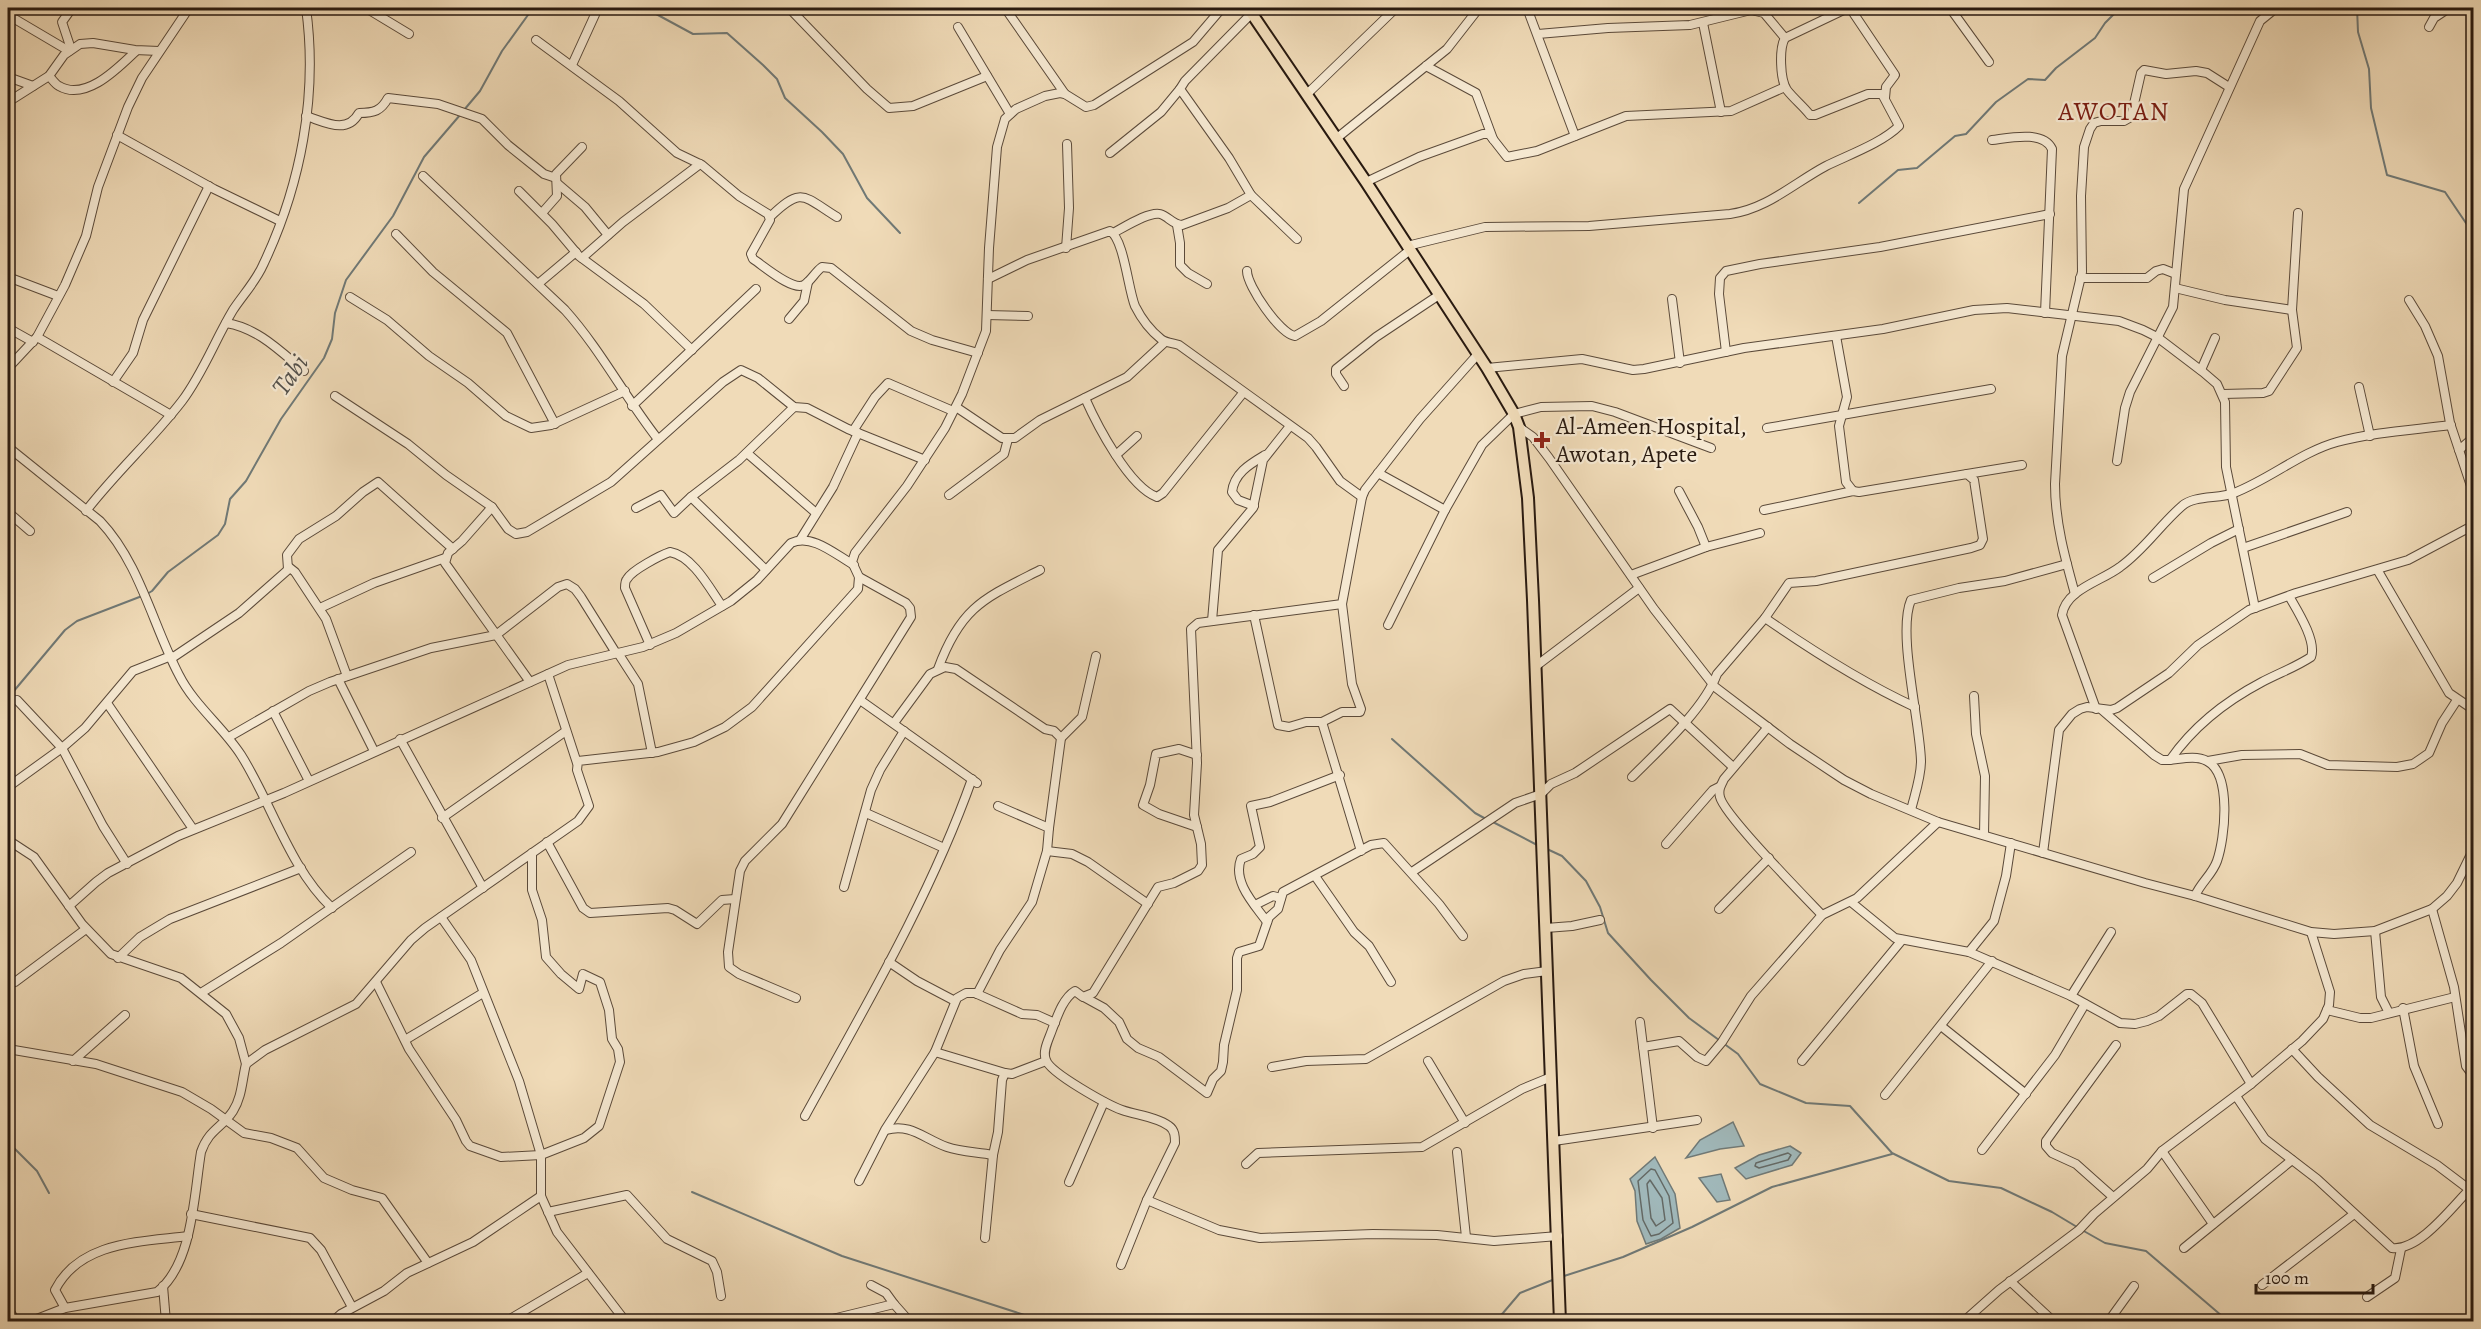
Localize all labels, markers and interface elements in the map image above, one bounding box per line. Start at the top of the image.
district label: AWOTAN [2057,94,2170,129]
water label: Tabi [263,347,317,403]
place label: Al-Ameen Hospital, Awotan, Apete [1555,410,1747,470]
marker: Al-Ameen Hospital, Awotan, Apete [1533,431,1551,449]
scale bar [2256,1257,2373,1295]
text: 100 m [2265,1266,2309,1290]

